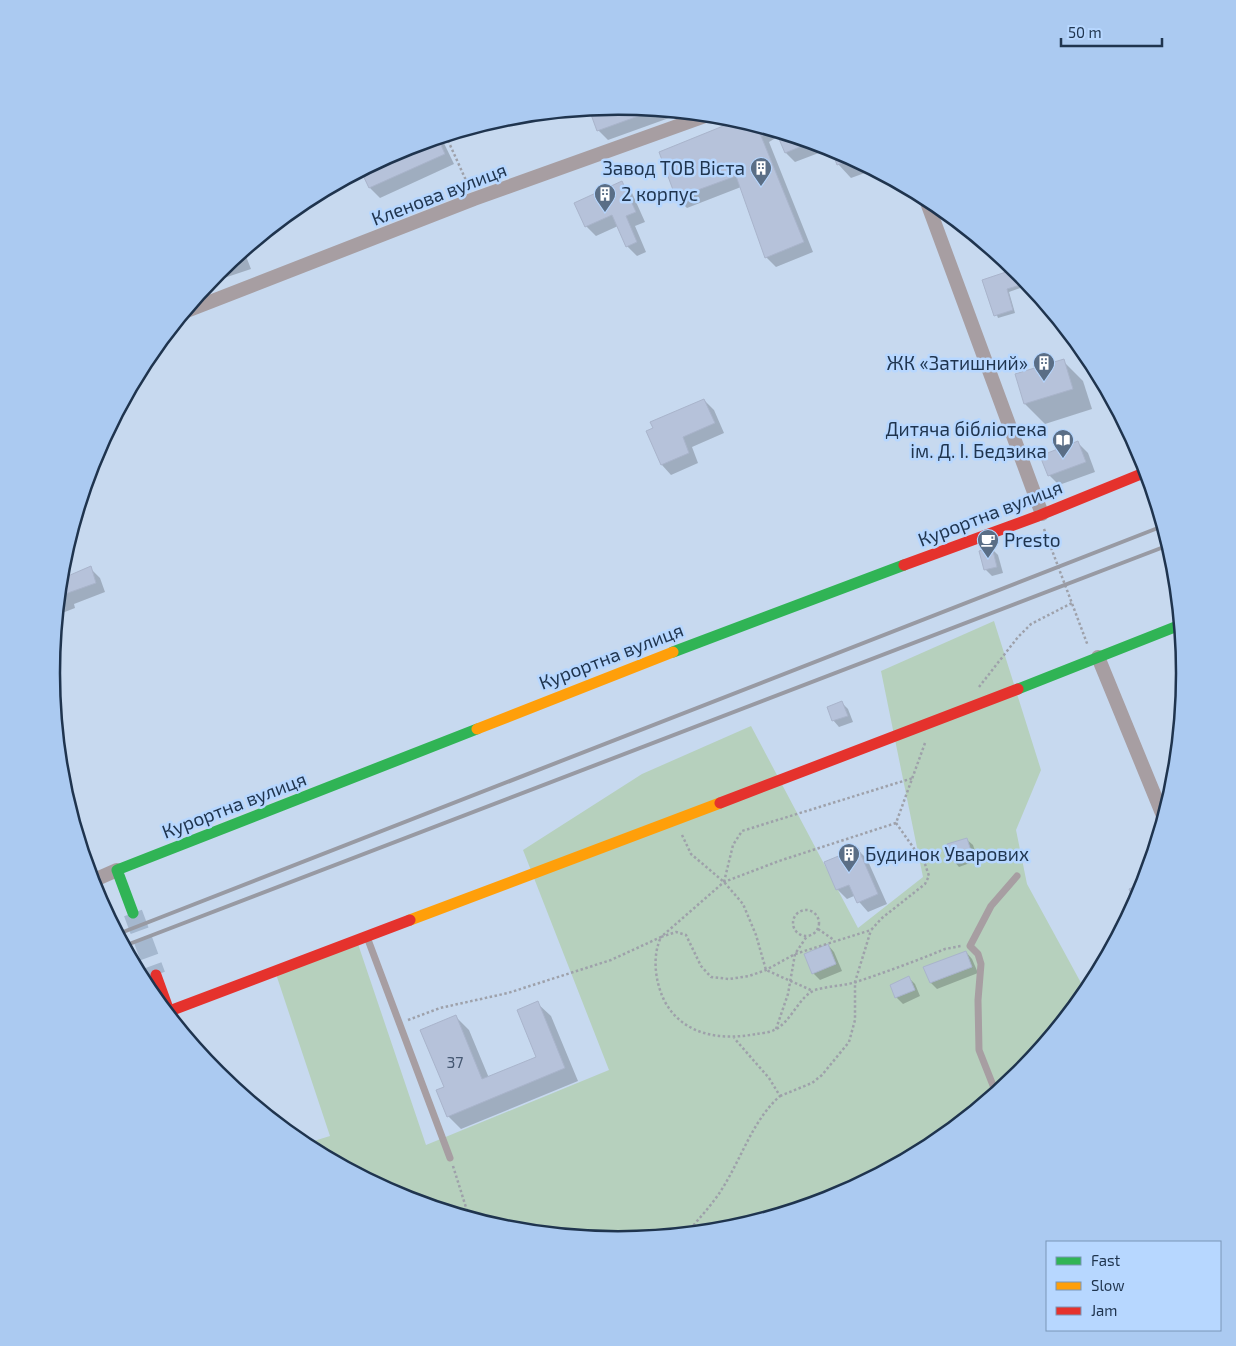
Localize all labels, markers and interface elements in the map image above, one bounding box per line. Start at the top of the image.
scale bar [1061,15,1162,47]
text: 50 m [1068,23,1102,41]
place label: Завод ТОВ Віста [602,156,745,179]
building icon: Завод ТОВ Віста [749,156,773,187]
street label: Кленова вулиця [368,157,510,231]
building icon: 2 корпус [593,182,617,213]
place label: 2 корпус [621,182,698,206]
place label: ЖК «Затишний» [887,351,1028,374]
building icon: ЖК «Затишний» [1032,351,1056,382]
place label: Дитяча бібліотека ім. Д. І. Бедзика [885,417,1047,462]
library icon: Дитяча бібліотека ім. Д. І. Бедзика [1051,428,1075,459]
street label: Курортна вулиця [914,474,1066,552]
cafe icon: Presto [976,528,1000,559]
place label: Presto [1004,528,1060,551]
street label: Курортна вулиця [535,617,687,695]
street label: Курортна вулиця [158,766,310,844]
building icon: Будинок Уварових [837,842,861,873]
place label: Будинок Уварових [865,842,1029,866]
house number: 37 [446,1052,464,1071]
legend [1046,1241,1221,1331]
text: Fast [1091,1251,1121,1269]
text: Slow [1091,1276,1125,1294]
text: Jam [1091,1301,1117,1319]

